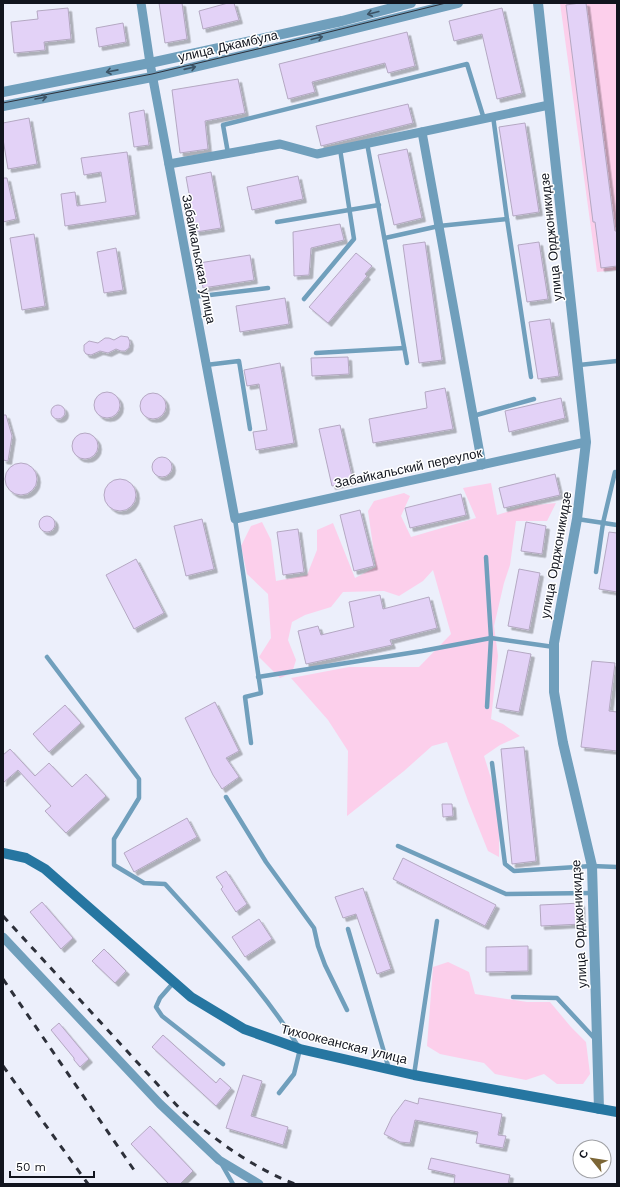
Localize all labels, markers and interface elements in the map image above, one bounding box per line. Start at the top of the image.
one-way arrow [367,9,380,17]
street label: улица Джамбула [177,27,280,65]
one-way arrow [310,34,323,41]
one-way arrow [184,64,197,71]
one-way arrow [105,67,118,75]
one-way arrow [34,94,47,102]
street label: улица Орджоникидзе [537,172,565,302]
street label: Забайкальская улица [179,193,219,326]
street label: Забайкальский переулок [333,445,484,491]
street label: улица Орджоникидзе [537,490,575,620]
street label: улица Орджоникидзе [568,859,590,989]
street label: Тихоокеанская улица [279,1021,410,1067]
north arrow [572,1139,612,1179]
text: С [576,1148,591,1161]
scale bar [10,1153,94,1179]
text: 50 m [16,1160,46,1174]

